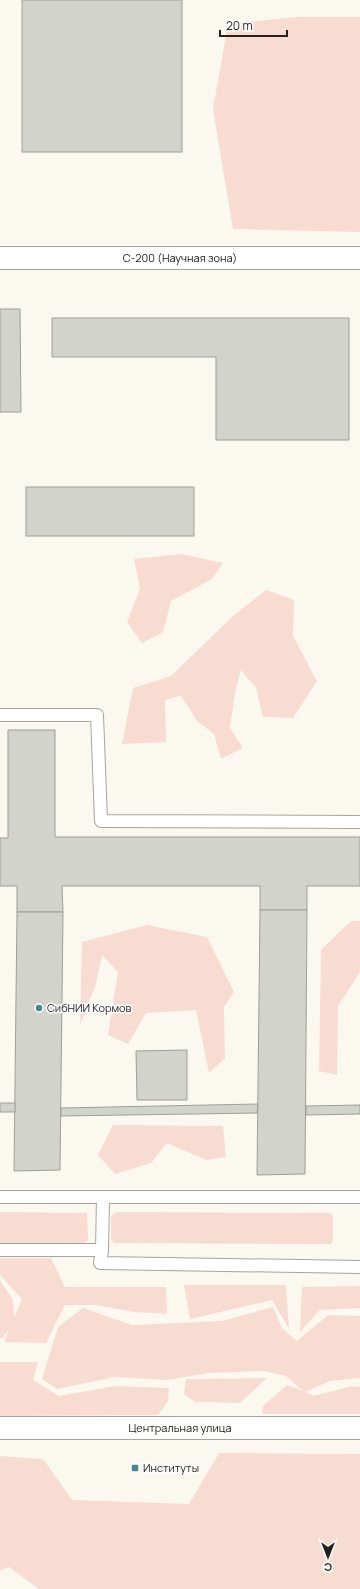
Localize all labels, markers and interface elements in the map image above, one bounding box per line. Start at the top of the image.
scale bar [220,12,287,38]
text: 20 m [226,17,253,34]
street label: С-200 (Научная зона) [123,250,237,265]
place label: СибНИИ Кормов [47,1000,132,1015]
marker: СибНИИ Кормов [34,1003,44,1013]
street label: Центральная улица [128,1420,232,1435]
place label: Институты [143,1460,199,1475]
marker: Институты [130,1463,140,1473]
north arrow [308,1537,348,1577]
text: С [324,1560,332,1575]

